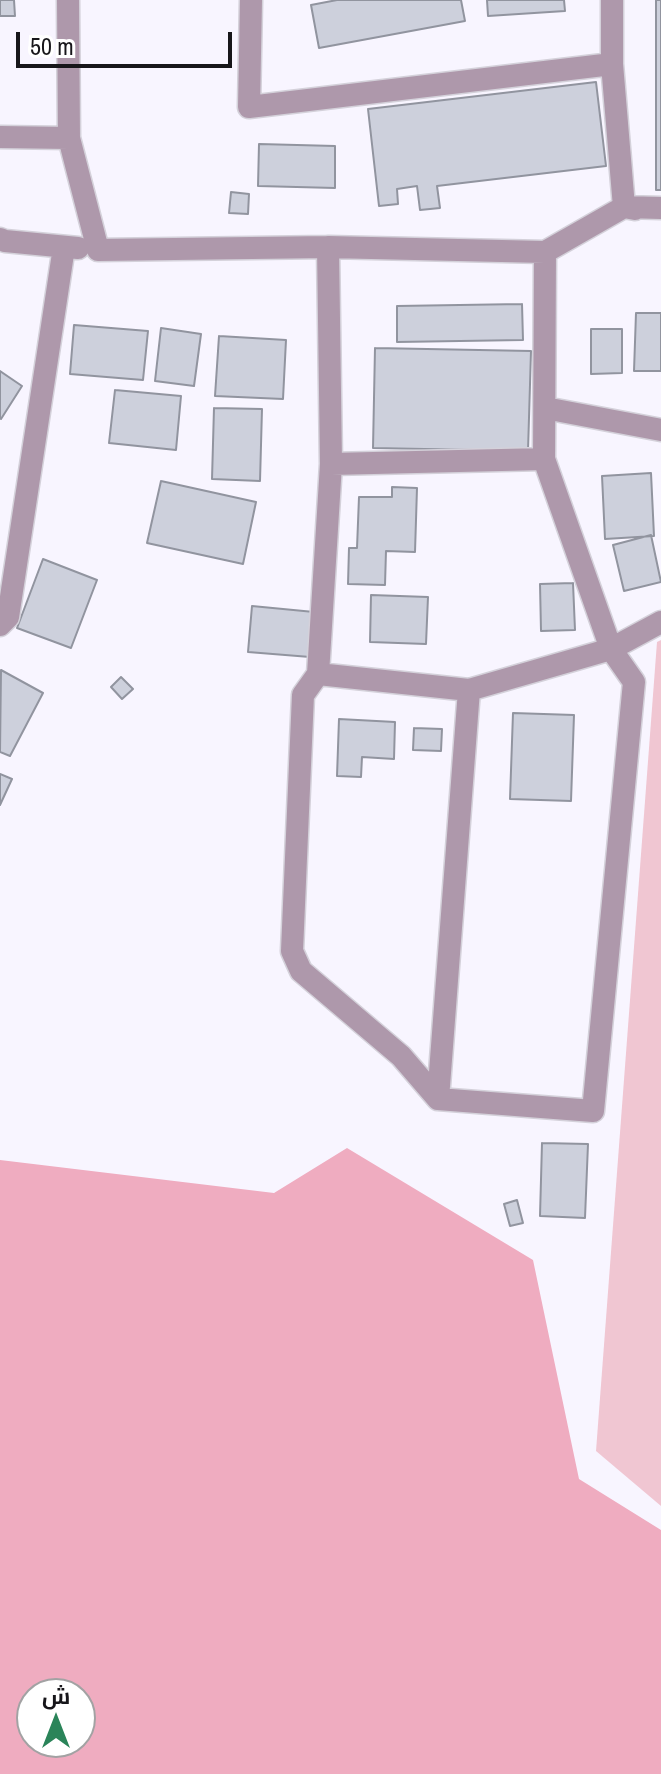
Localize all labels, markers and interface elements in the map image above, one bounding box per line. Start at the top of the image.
scale bar [20,16,236,66]
text: 50 m [30,30,74,62]
north arrow [16,1678,96,1758]
text: ش [42,1681,70,1711]

